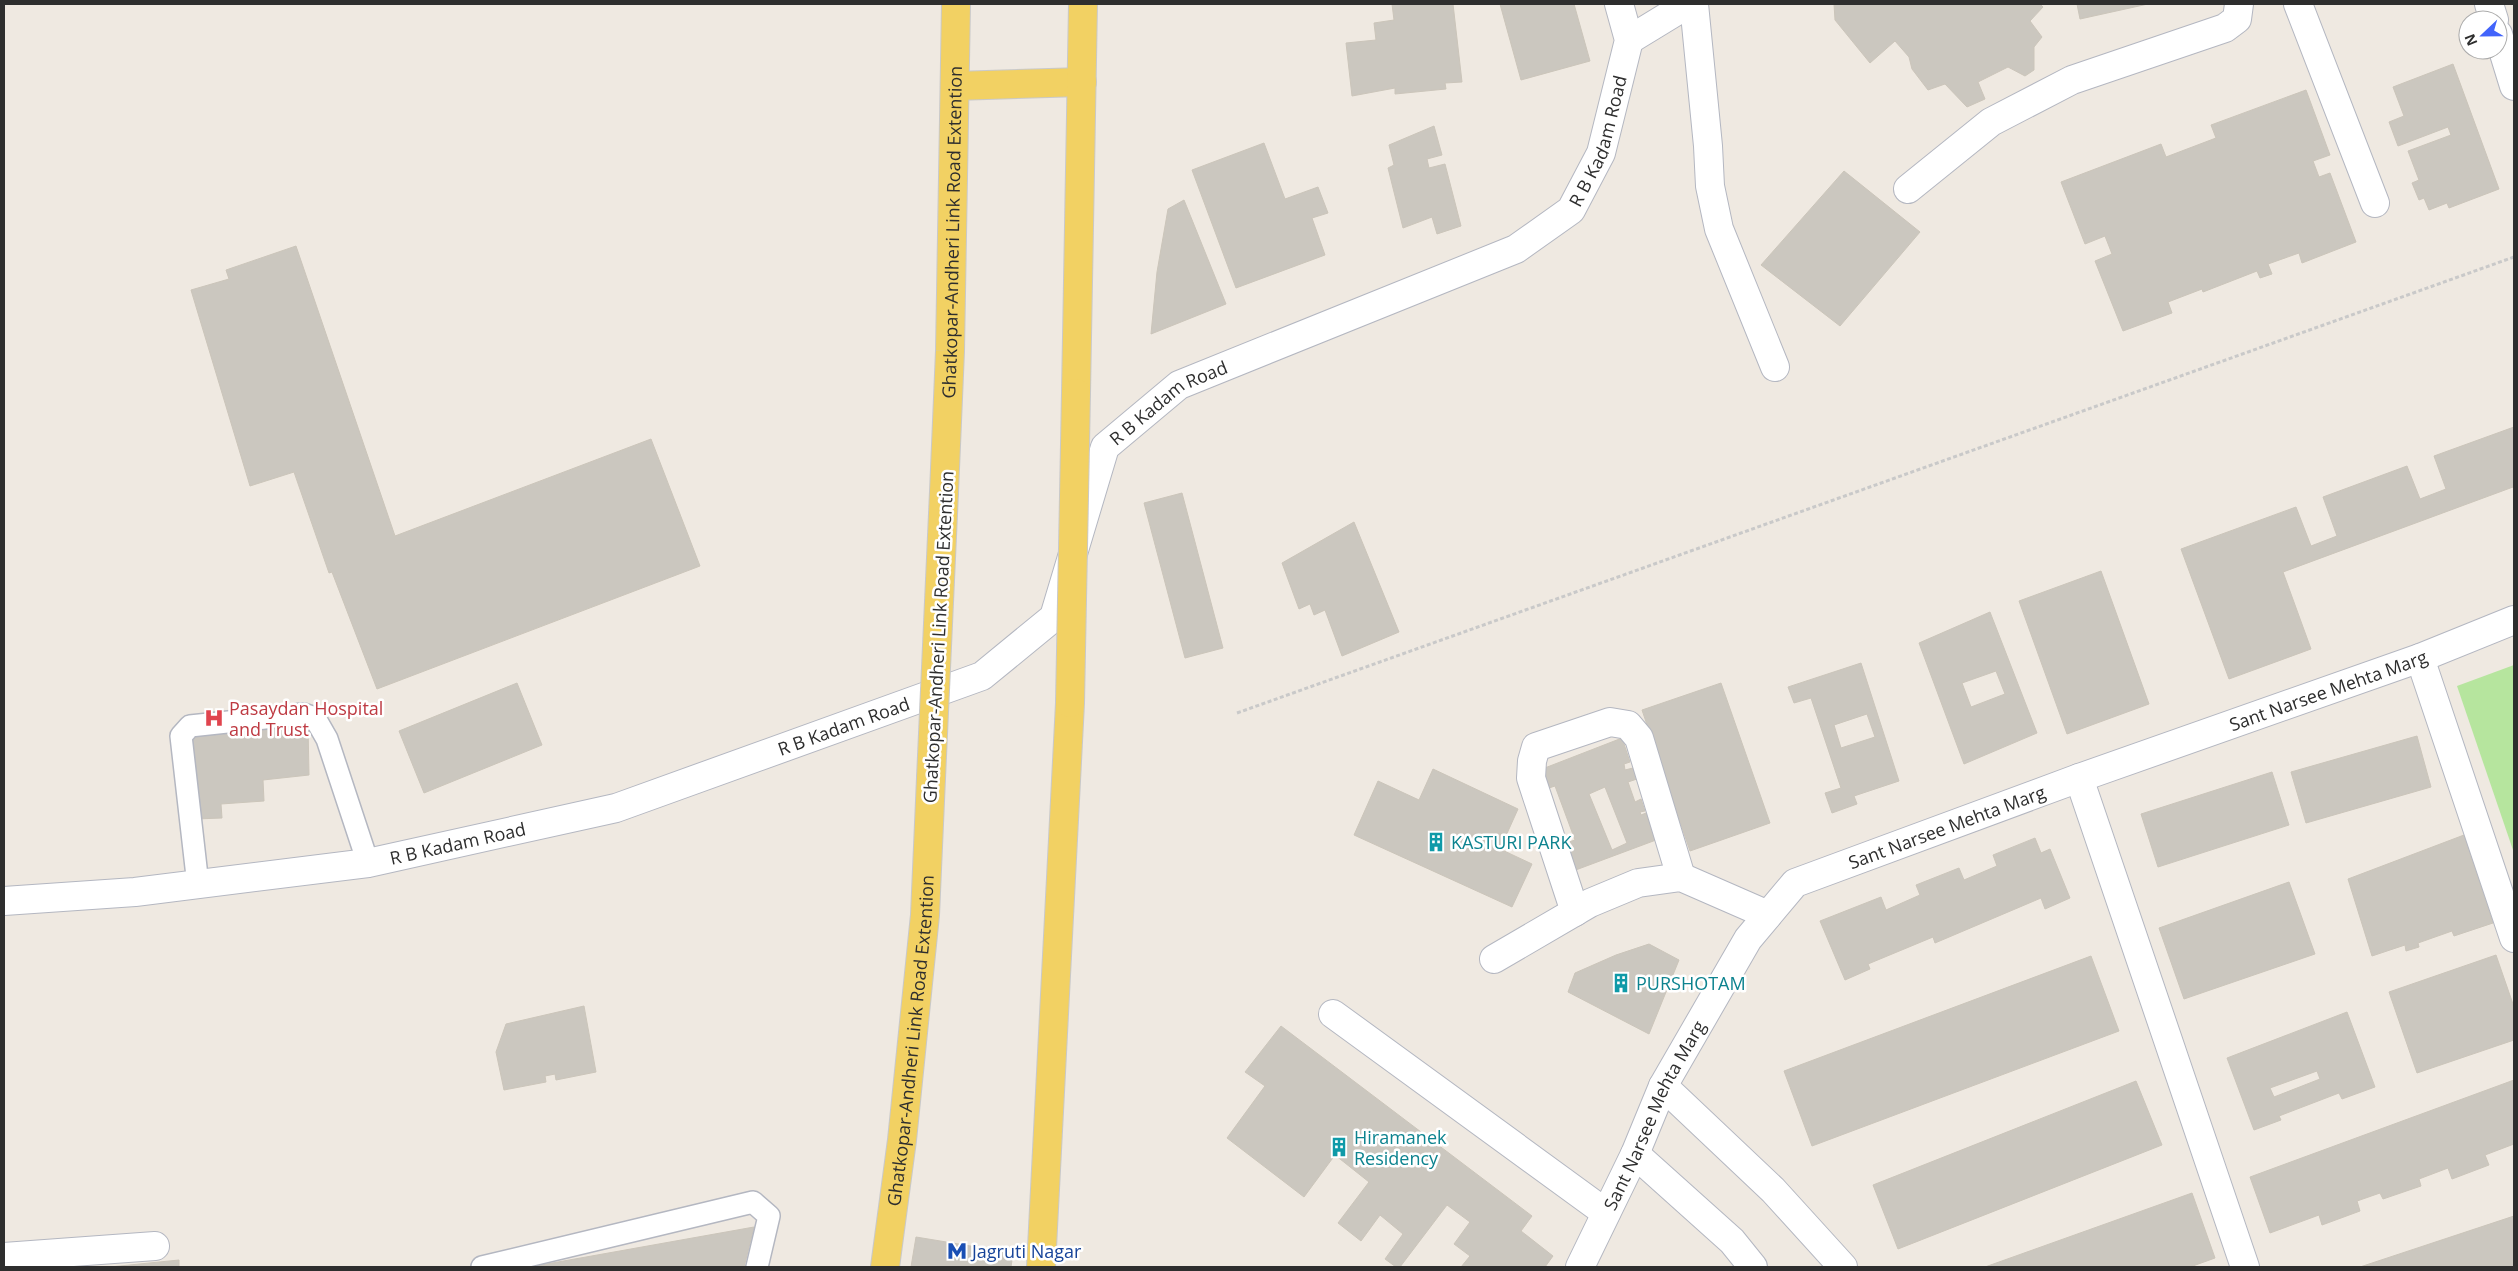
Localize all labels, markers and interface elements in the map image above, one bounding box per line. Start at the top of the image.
north arrow [2458,10,2508,60]
text: N [2460,31,2481,49]
street label: Ghatkopar-Andheri Link Road Extention [936,65,967,399]
street label: R B Kadam Road [1563,73,1632,211]
street label: R B Kadam Road [1104,355,1231,450]
street label: Ghatkopar-Andheri Link Road Extention [917,470,959,804]
street label: Sant Narsee Mehta Marg [2226,644,2431,736]
street label: R B Kadam Road [774,691,913,761]
place label: Pasaydan Hospital and Trust [229,696,383,741]
hospital icon: Pasaydan Hospital and Trust [203,707,225,729]
street label: Sant Narsee Mehta Marg [1845,779,2049,874]
street label: R B Kadam Road [387,816,528,870]
place label: KASTURI PARK [1451,830,1572,854]
building icon: KASTURI PARK [1425,831,1447,853]
street label: Ghatkopar-Andheri Link Road Extention [881,874,939,1208]
place label: PURSHOTAM [1636,971,1746,995]
building icon: PURSHOTAM [1610,972,1632,994]
street label: Sant Narsee Mehta Marg [1598,1016,1711,1214]
place label: Hiramanek Residency [1354,1125,1447,1170]
building icon: Hiramanek Residency [1328,1136,1350,1158]
place label: Jagruti Nagar [970,1239,1082,1263]
metro station icon: Jagruti Nagar [946,1240,968,1262]

